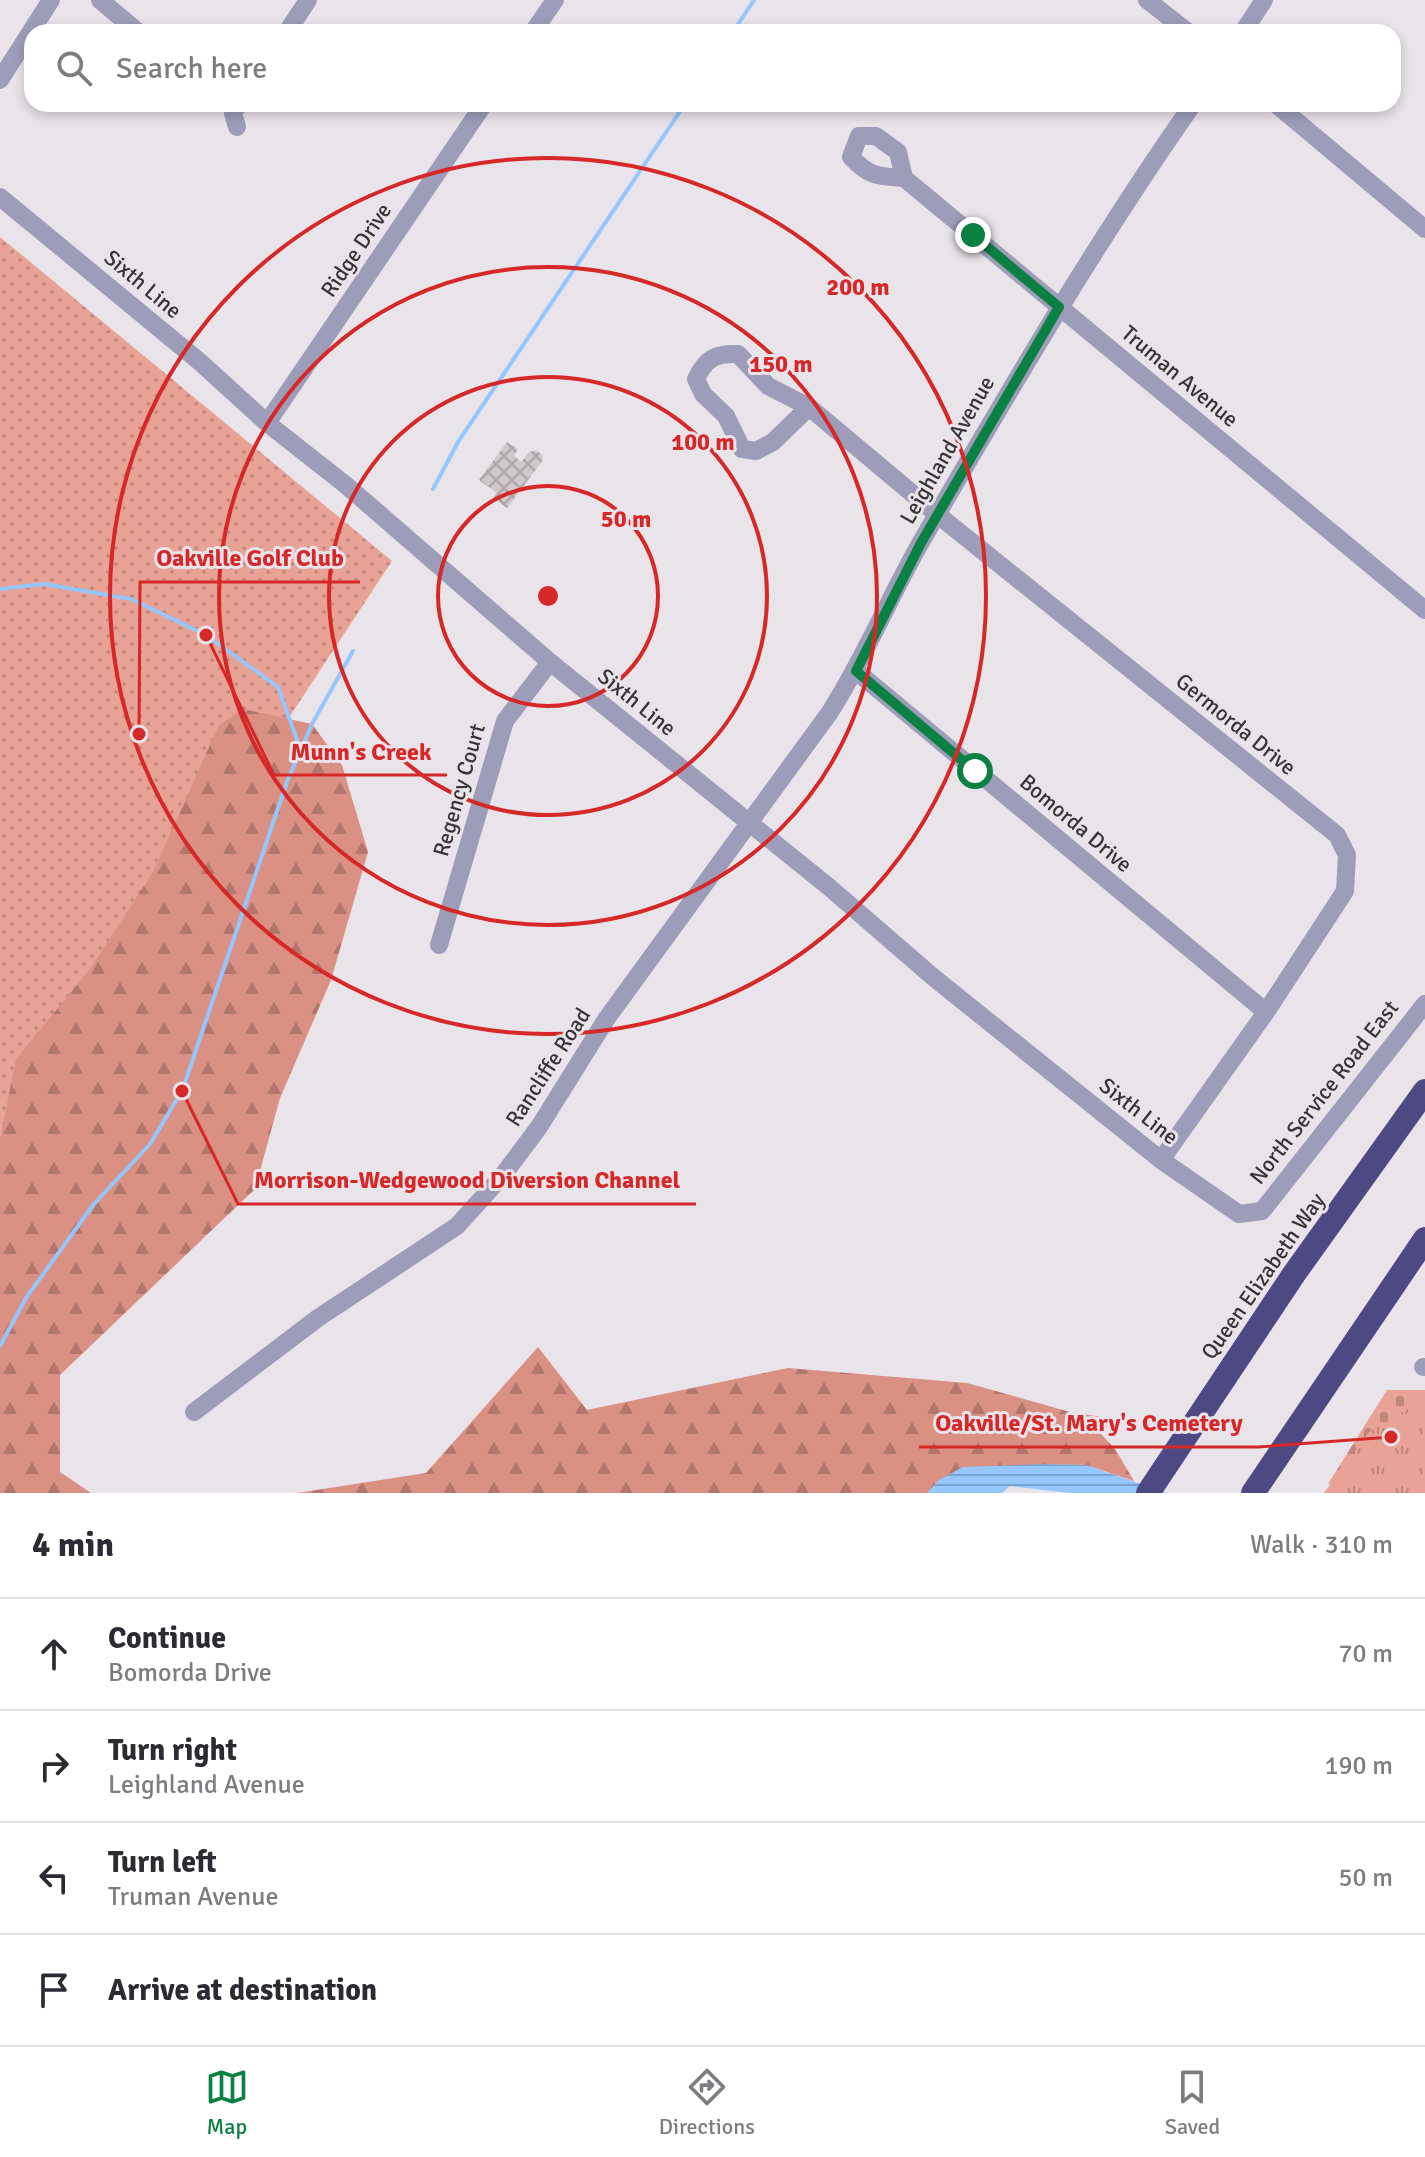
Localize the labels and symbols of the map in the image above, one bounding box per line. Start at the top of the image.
street label: Ridge Drive [315,198,397,302]
route end [955,217,991,253]
street label: Sixth Line [99,244,187,324]
text: 200 m [826,272,890,302]
street label: Truman Avenue [1116,319,1244,433]
text: 150 m [749,349,813,379]
street label: Leighland Avenue [894,371,1000,529]
text: 100 m [671,427,735,457]
text: 50 m [601,504,651,534]
callout: Oakville Golf Club [140,534,360,582]
text: Oakville Golf Club [156,543,344,573]
centre of rings [534,582,562,610]
street label: Sixth Line [592,662,682,742]
street label: Germorda Drive [1170,667,1302,781]
street label: Regency Court [427,720,491,860]
callout: Munn's Creek [274,727,447,775]
text: Munn's Creek [290,737,432,767]
route start [957,753,993,789]
street label: Bomorda Drive [1014,768,1138,878]
street label: North Service Road East [1244,994,1404,1189]
street label: Rancliffe Road [500,1003,596,1131]
street label: Sixth Line [1094,1072,1184,1150]
callout: Morrison-Wedgewood Diversion Channel [238,1156,696,1204]
text: Morrison-Wedgewood Diversion Channel [254,1165,681,1195]
street label: Queen Elizabeth Way [1195,1187,1331,1364]
callout: Oakville/St. Mary's Cemetery [919,1399,1258,1447]
text: Oakville/St. Mary's Cemetery [935,1408,1243,1438]

